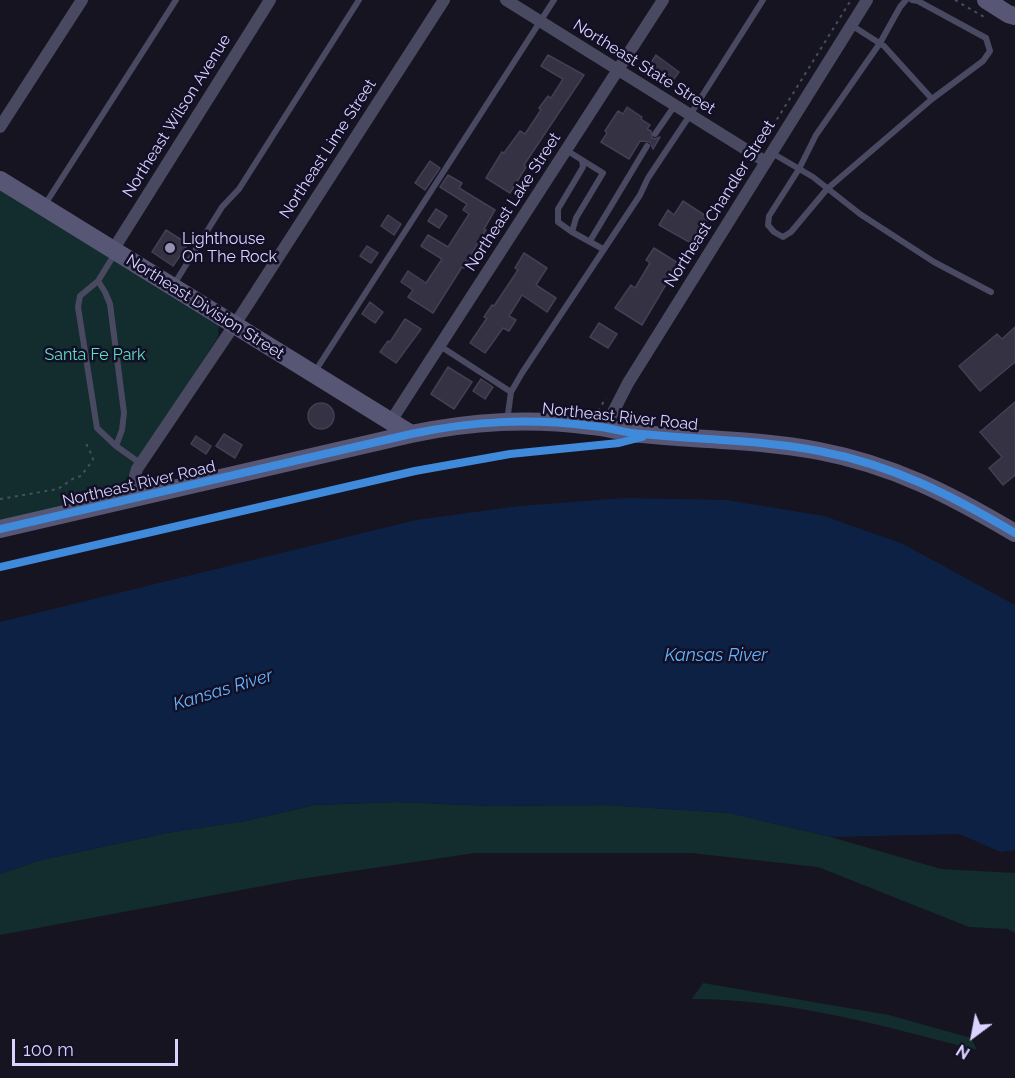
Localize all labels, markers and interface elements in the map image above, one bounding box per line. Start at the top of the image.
street label: Northeast State Street [569,15,719,119]
street label: Northeast Wilson Avenue [119,31,235,201]
street label: Northeast Lime Street [276,76,380,222]
street label: Northeast Chandler Street [661,117,779,291]
street label: Northeast Lake Street [461,129,565,275]
place label: Lighthouse On The Rock [182,229,277,267]
marker: Lighthouse On The Rock [163,241,177,255]
street label: Northeast Division Street [122,250,288,364]
park label: Santa Fe Park [45,345,145,365]
street label: Northeast River Road [541,399,699,435]
street label: Northeast River Road [60,457,218,511]
water label: Kansas River [665,645,767,667]
water label: Kansas River [171,665,275,715]
north arrow [943,1006,1003,1066]
scale bar [15,1027,182,1065]
text: 100 m [23,1039,74,1060]
text: N [953,1040,973,1063]

